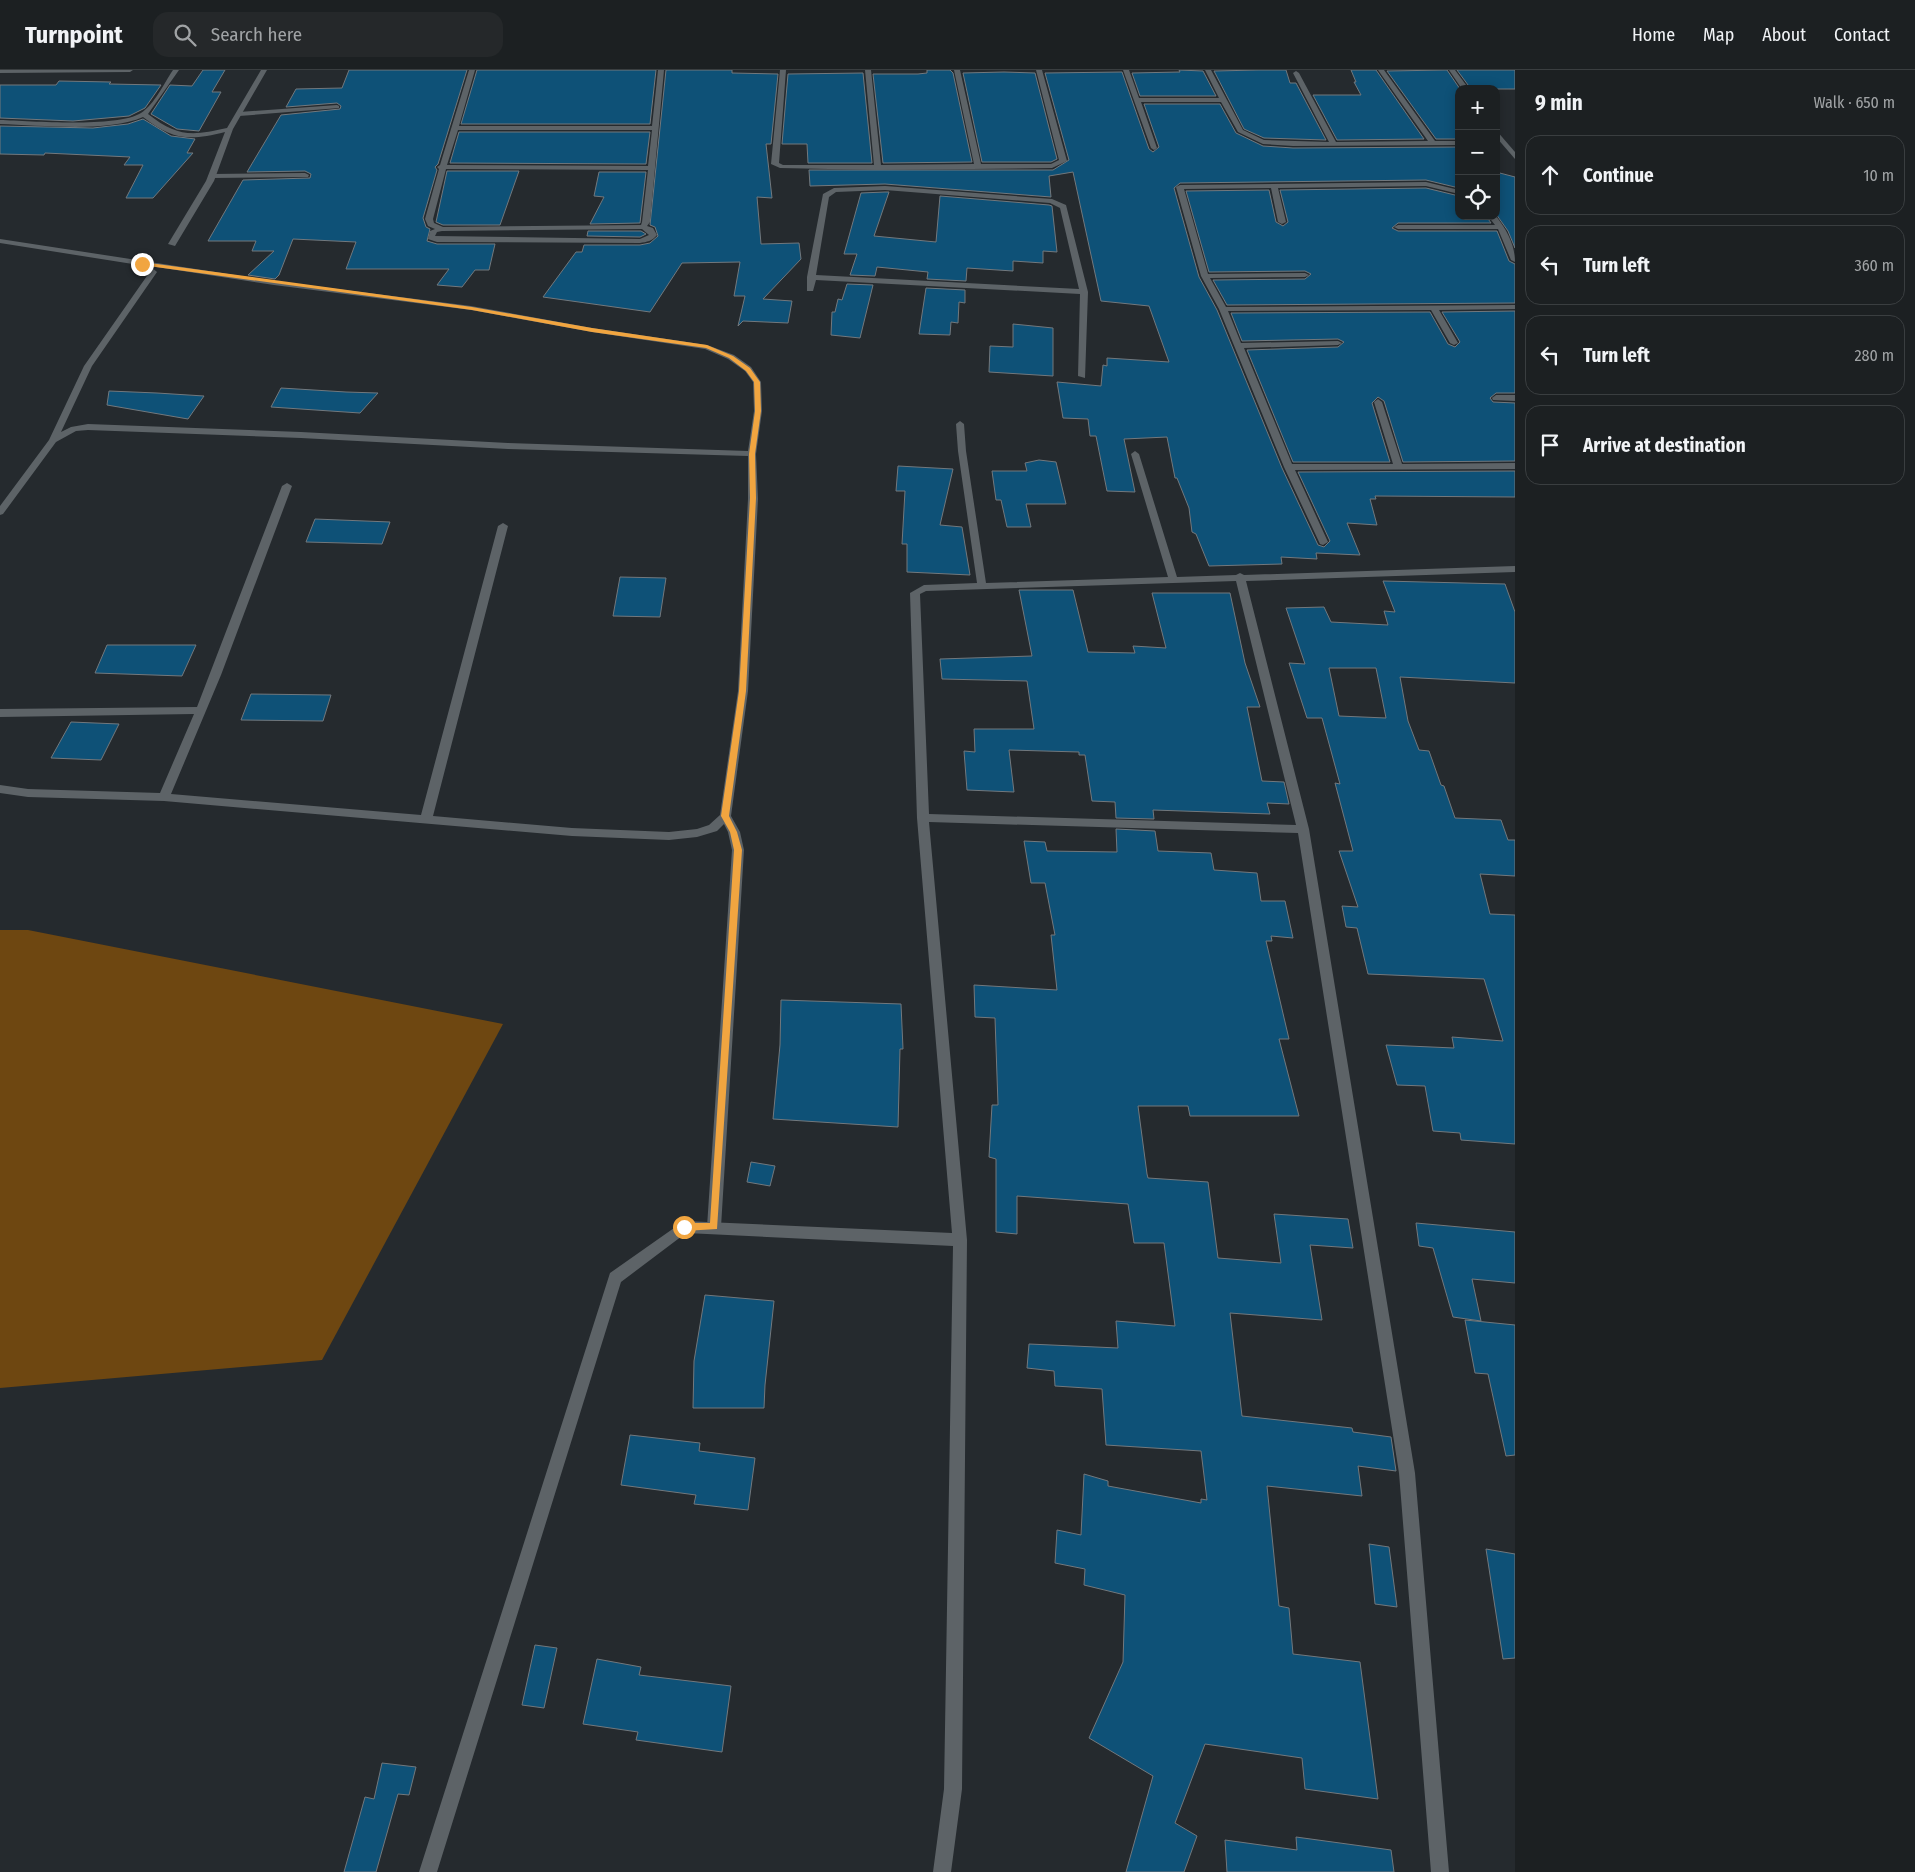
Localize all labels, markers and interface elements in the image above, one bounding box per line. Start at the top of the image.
search box [153,12,503,57]
text: Turnpoint [25,21,123,49]
icon: search [171,21,199,49]
text: Search here [211,23,302,46]
text: Home [1632,24,1675,46]
text: Map [1703,24,1734,46]
text: About [1762,24,1806,46]
text: Contact [1834,24,1890,46]
map controls [1455,85,1500,220]
button: + [1455,85,1500,130]
text: 9 min [1535,90,1583,116]
text: Walk · 650 m [1814,93,1895,112]
button: − [1455,130,1500,175]
icon: ahead [1536,161,1564,189]
text: Continue [1583,164,1654,187]
text: 10 m [1863,166,1894,185]
button: locate [1455,175,1500,220]
icon: left [1536,251,1564,279]
route end [131,253,154,276]
text: Turn left [1583,254,1650,277]
text: 360 m [1854,256,1894,275]
icon: left [1536,341,1564,369]
text: Turn left [1583,344,1650,367]
text: 280 m [1855,346,1894,365]
icon: arrive [1536,431,1564,459]
text: Arrive at destination [1583,434,1746,457]
route start [673,1216,696,1239]

